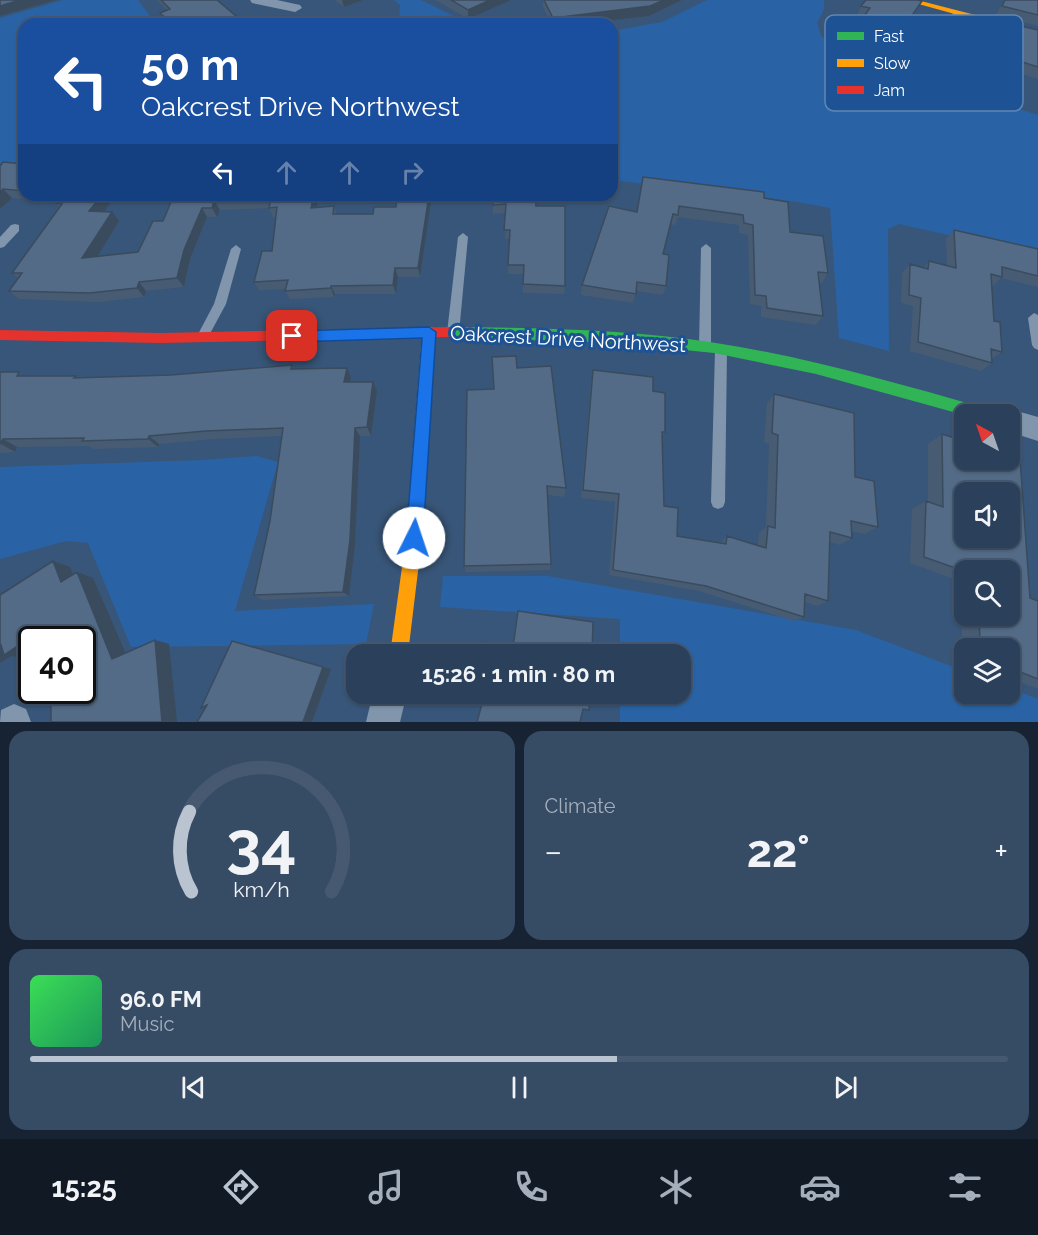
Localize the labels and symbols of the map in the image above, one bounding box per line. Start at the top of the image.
legend [825,15,1023,111]
text: Fast [874,27,905,46]
text: Slow [874,54,910,73]
text: Jam [874,81,905,100]
pin [266,310,317,361]
street label: Oakcrest Drive Northwest [450,321,687,357]
north arrow [954,404,1020,470]
position arrow [382,506,446,570]
speed limit sign: 40 [18,626,96,704]

